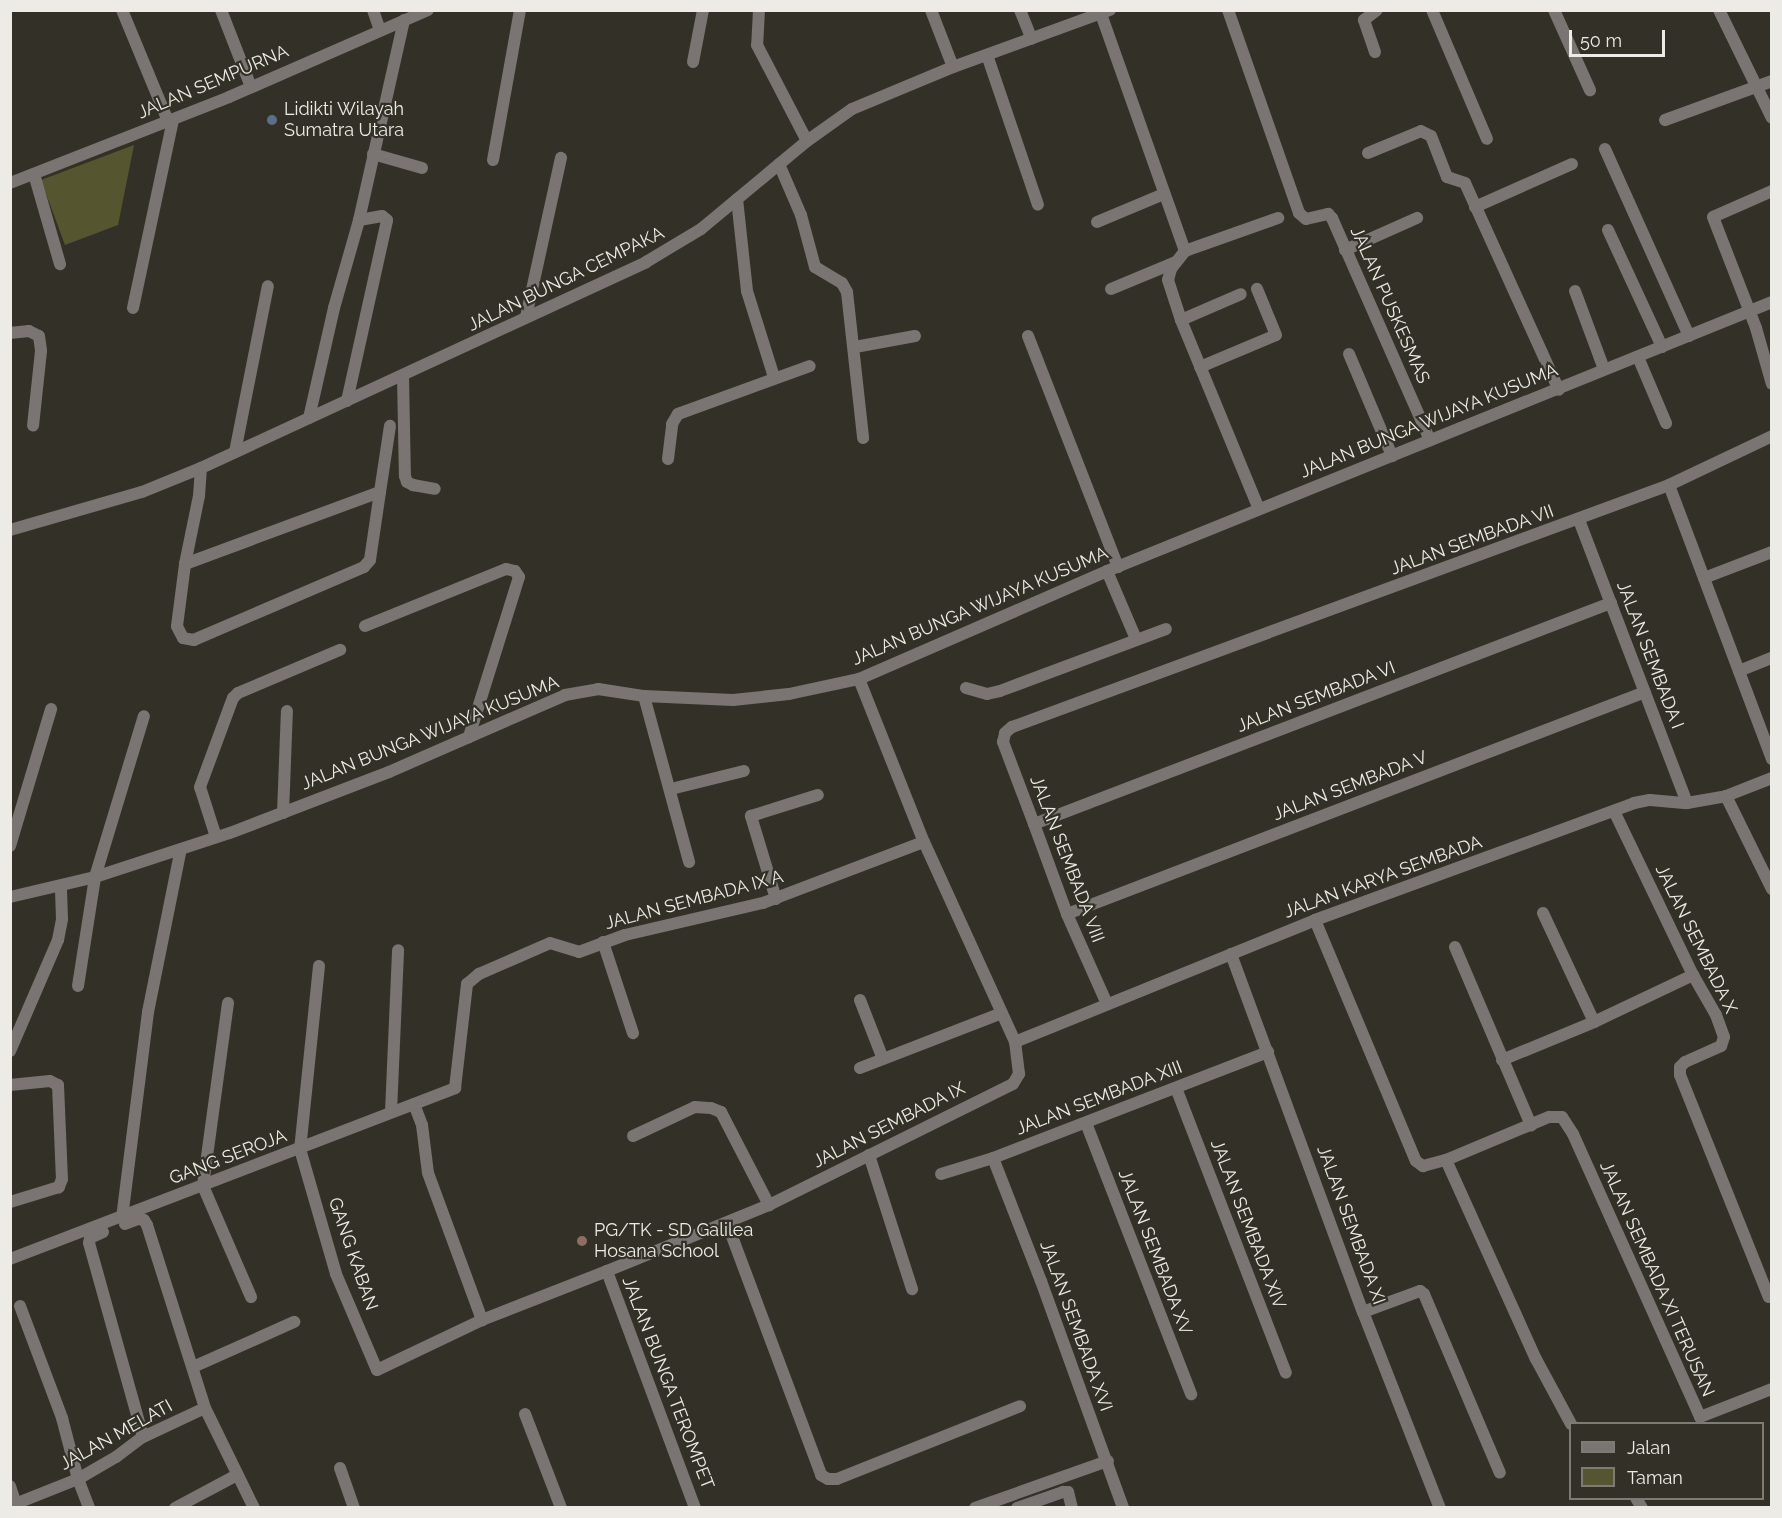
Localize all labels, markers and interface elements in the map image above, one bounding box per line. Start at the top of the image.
scale bar [1572,18,1668,56]
text: 50 m [1580,30,1622,51]
street label: JALAN SEMPURNA [134,40,292,124]
place label: Lidikti Wilayah Sumatra Utara [284,99,405,142]
marker: Lidikti Wilayah Sumatra Utara [265,113,279,127]
street label: JALAN BUNGA CEMPAKA [464,222,668,336]
street label: JALAN PUSKESMAS [1346,223,1434,387]
street label: JALAN BUNGA WIJAYA KUSUMA [1296,359,1562,483]
street label: JALAN SEMBADA VII [1387,500,1557,580]
street label: JALAN BUNGA WIJAYA KUSUMA [848,542,1112,670]
street label: JALAN SEMBADA I [1612,578,1688,732]
street label: JALAN SEMBADA VI [1233,657,1399,737]
street label: JALAN BUNGA WIJAYA KUSUMA [297,671,563,795]
street label: JALAN SEMBADA V [1269,746,1431,826]
street label: JALAN SEMBADA VIII [1025,772,1109,946]
street label: JALAN KARYA SEMBADA [1281,831,1485,923]
street label: JALAN SEMBADA X [1650,861,1742,1017]
street label: JALAN SEMBADA IX A [602,866,786,934]
street label: JALAN SEMBADA XIII [1012,1056,1186,1140]
street label: JALAN SEMBADA IX [809,1077,969,1173]
street label: GANG SEROJA [166,1125,290,1189]
street label: JALAN SEMBADA XIV [1206,1136,1290,1312]
street label: JALAN SEMBADA XI [1312,1142,1390,1308]
street label: JALAN SEMBADA XI TERUSAN [1595,1157,1719,1401]
street label: JALAN SEMBADA XV [1113,1166,1197,1338]
street label: GANG KABAN [324,1195,382,1313]
place label: PG/TK - SD Galilea Hosana School [594,1220,753,1262]
marker: PG/TK - SD Galilea Hosana School [575,1234,589,1248]
street label: JALAN SEMBADA XVI [1035,1238,1117,1414]
street label: JALAN BUNGA TEROMPET [617,1273,719,1493]
street label: JALAN MELATI [56,1395,176,1475]
legend [1569,1422,1764,1500]
text: Jalan [1627,1437,1671,1458]
text: Taman [1627,1467,1683,1488]

